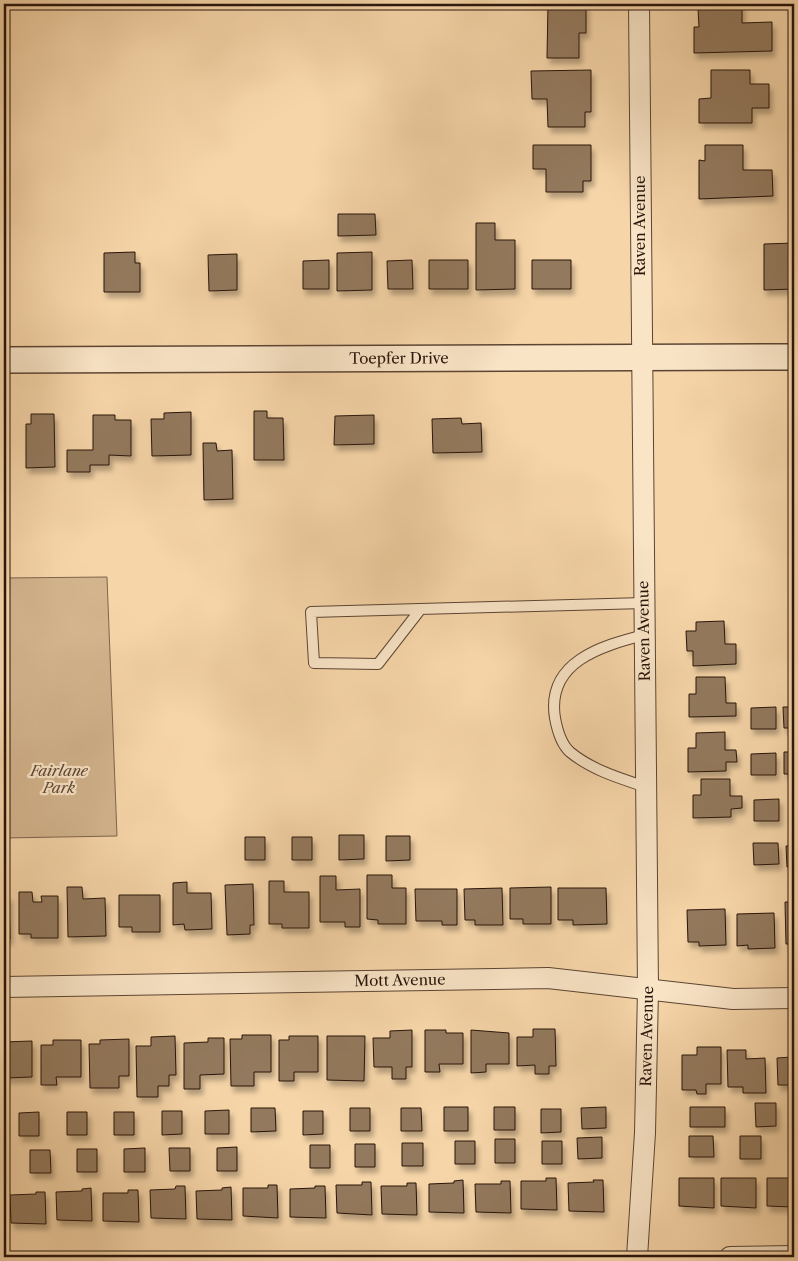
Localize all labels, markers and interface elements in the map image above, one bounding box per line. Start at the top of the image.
street label: Raven Avenue [630,176,649,276]
street label: Toepfer Drive [349,348,449,368]
street label: Raven Avenue [633,581,654,682]
park label: Fairlane Park [29,761,89,797]
street label: Mott Avenue [354,970,446,990]
street label: Raven Avenue [636,986,657,1087]

